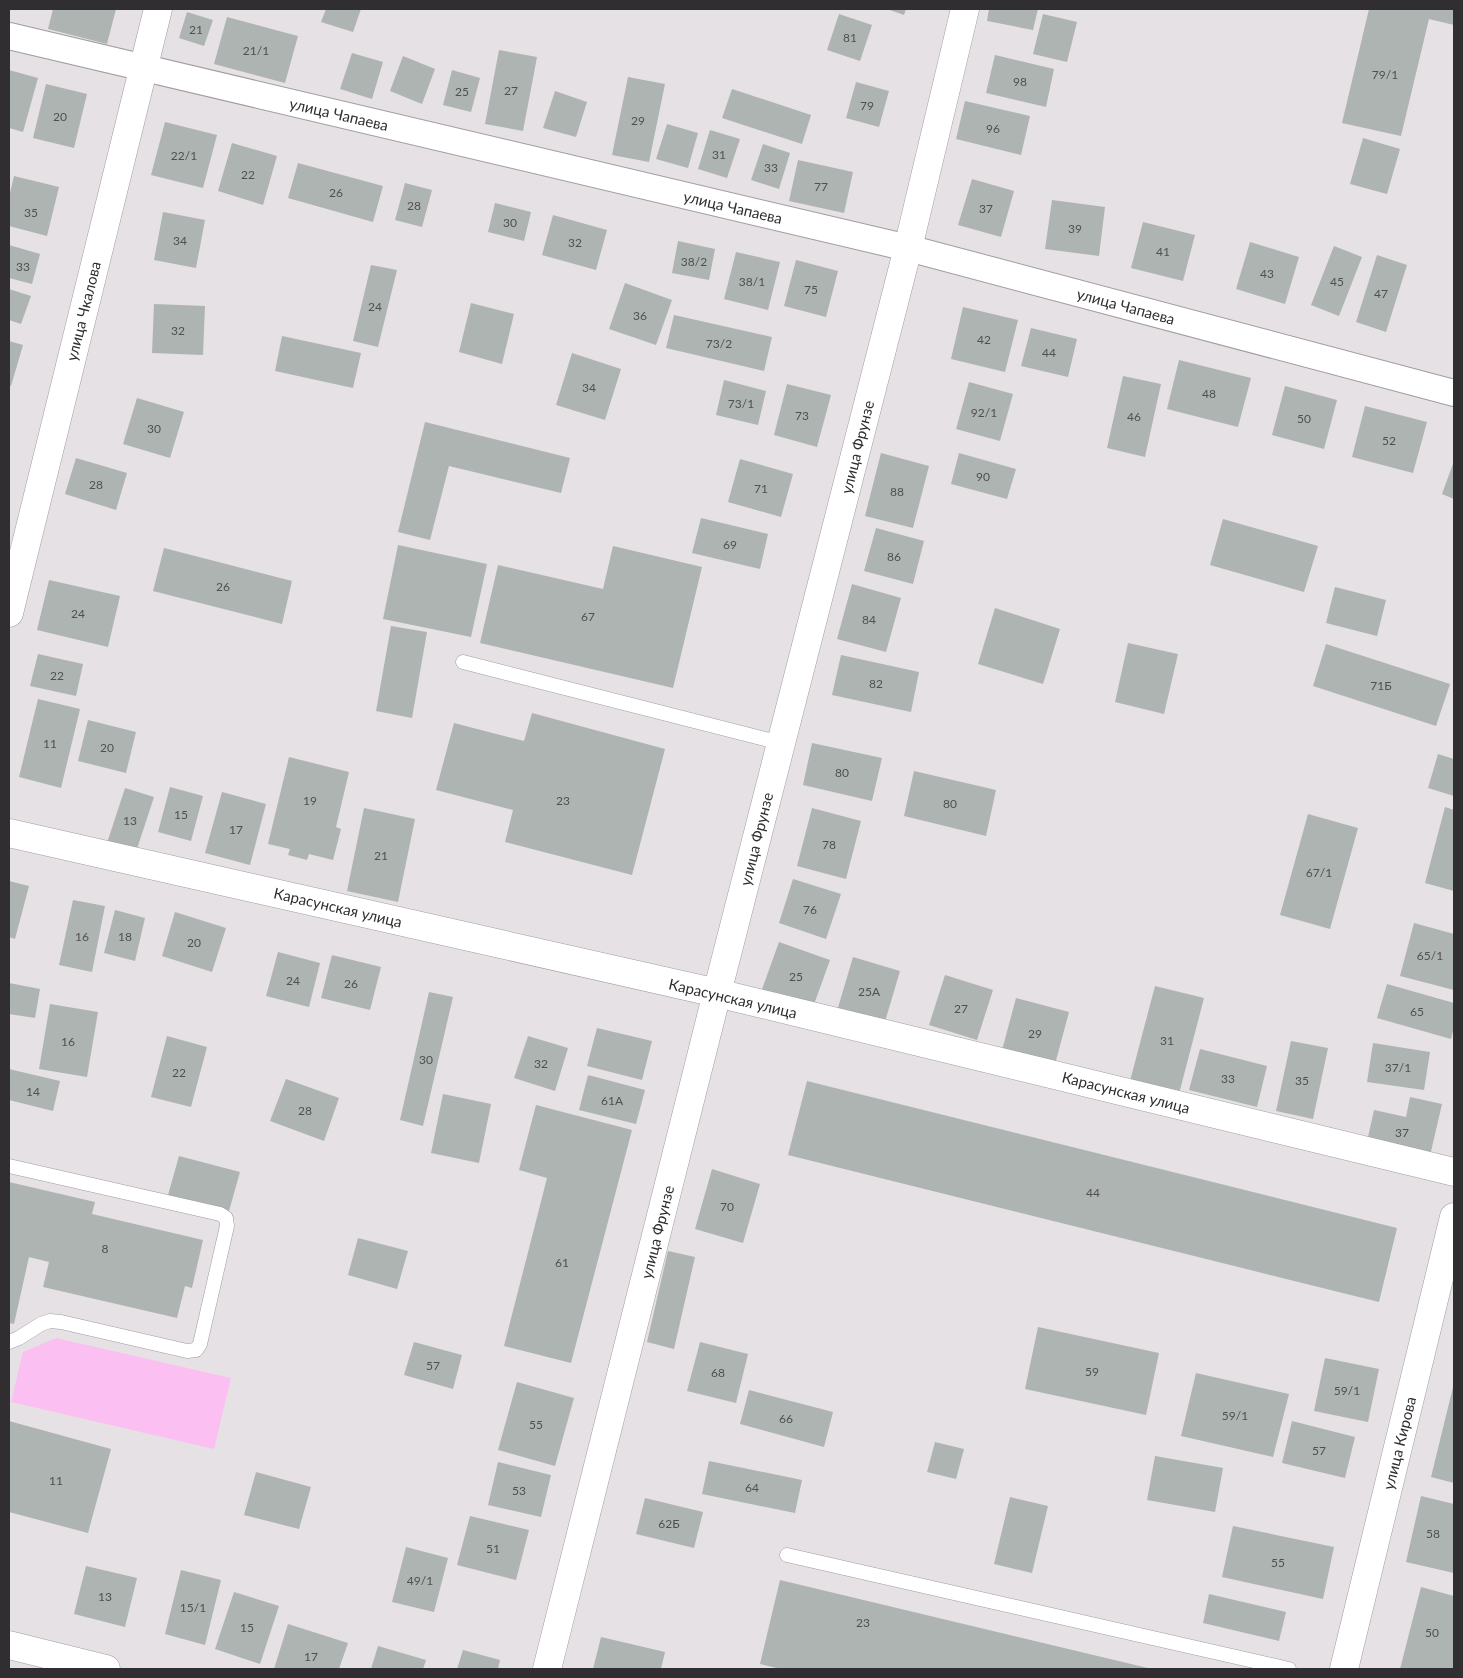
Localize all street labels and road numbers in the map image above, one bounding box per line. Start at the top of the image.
street label: улица Чапаева [288,94,390,134]
street label: улица Чапаева [682,187,784,227]
street label: улица Чкалова [62,259,104,363]
street label: улица Чапаева [1075,284,1177,328]
street label: улица Фрунзе [837,398,877,495]
street label: улица Фрунзе [736,790,776,887]
street label: Карасунская улица [272,883,404,931]
street label: Карасунская улица [667,974,799,1022]
street label: Карасунская улица [1060,1067,1192,1117]
street label: улица Фрунзе [637,1183,677,1280]
street label: улица Кирова [1379,1395,1419,1491]

